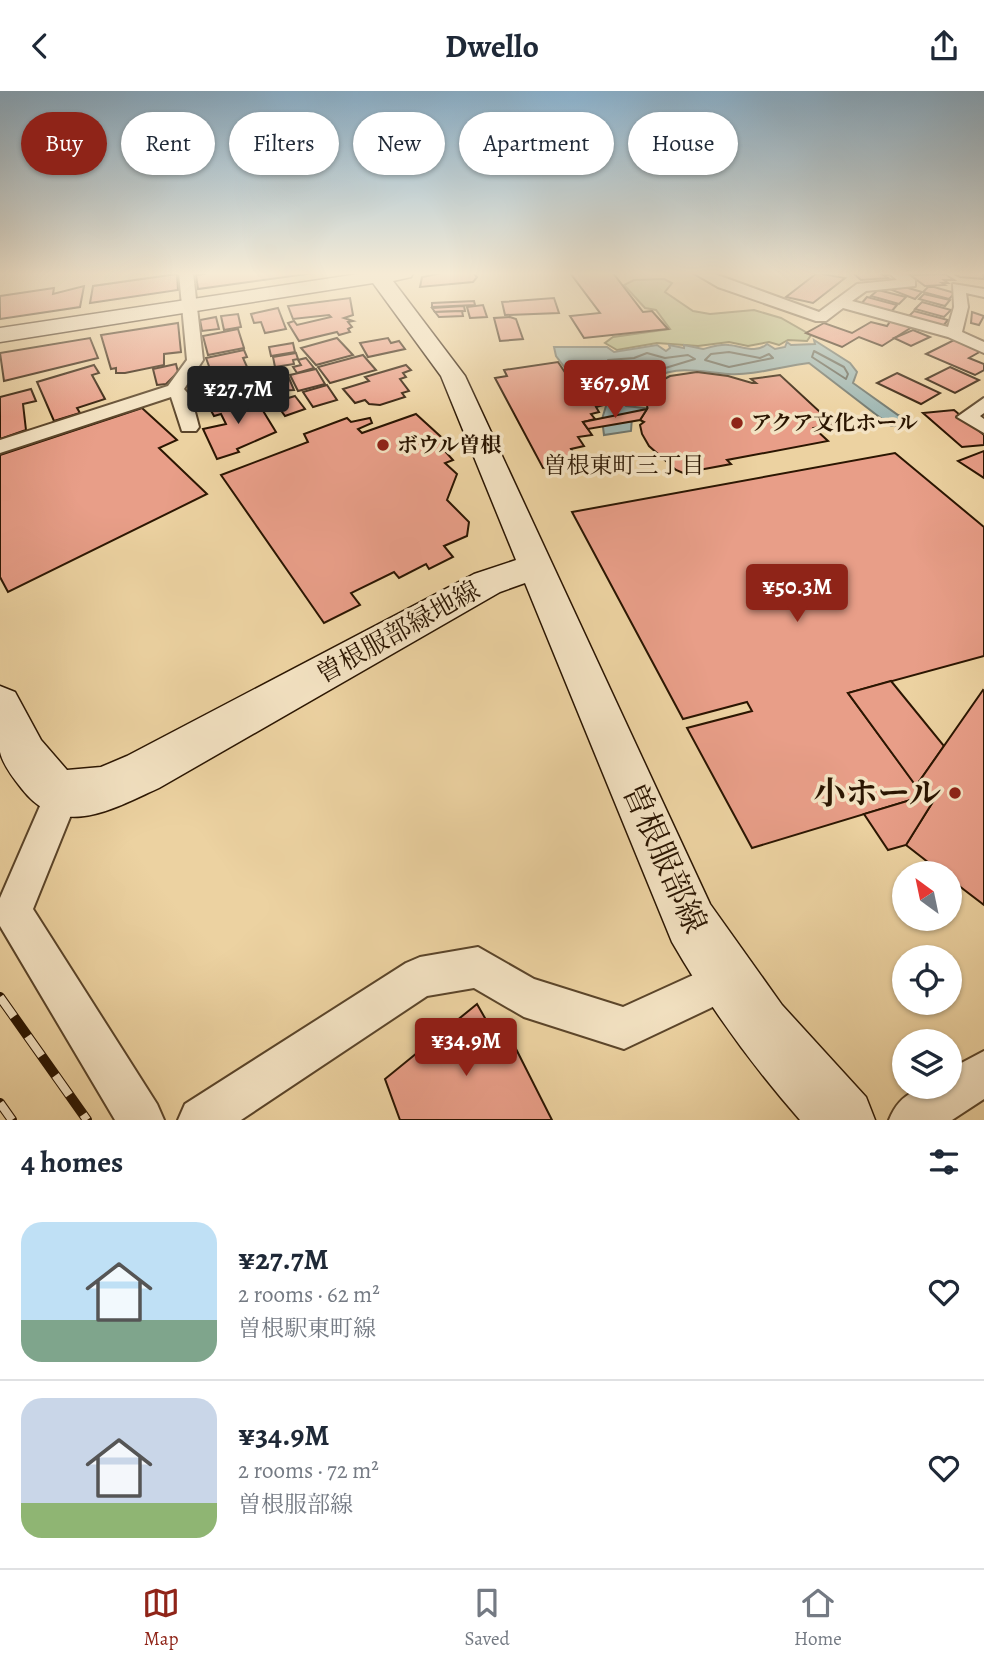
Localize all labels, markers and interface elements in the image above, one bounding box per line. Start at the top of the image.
text: Dwello [445,24,539,68]
icon: back [21,27,59,65]
icon: share [925,27,963,65]
chip: Buy [21,112,107,175]
chip: Rent [121,112,215,175]
chip: Filters [229,112,339,175]
chip: New [353,112,445,175]
chip: Apartment [459,112,614,175]
chip: House [628,112,738,175]
pin: ¥67.9M [558,361,672,420]
pin: ¥27.7M [181,367,295,426]
text: ¥67.9M [580,367,650,398]
text: ¥27.7M [203,373,273,404]
place label: アクア文化ホール [751,409,918,437]
marker: アクア文化ホール [729,415,745,431]
place label: ボウル曽根 [397,431,501,459]
marker: ボウル曽根 [375,437,391,453]
district label: 曽根東町三丁目 [544,450,705,481]
pin: ¥50.3M [740,565,854,624]
text: ¥50.3M [762,571,832,602]
street label: 曽根服部緑地線 [310,573,486,691]
place label: 小ホール [814,771,941,815]
street label: 曽根服部線 [612,776,718,940]
marker: 小ホール [947,785,963,801]
north arrow [892,861,962,931]
map controls [892,861,962,1099]
button: locate [892,945,962,1015]
pin: ¥34.9M [409,1019,523,1078]
text: ¥34.9M [431,1025,501,1056]
button: layers [892,1029,962,1099]
text: 4 homes [21,1142,123,1182]
icon: filters [925,1143,963,1181]
text: ¥27.7M [238,1239,329,1279]
icon: home [77,1250,161,1334]
icon: heart [925,1273,963,1311]
text: 2 rooms · 62 m² [238,1279,380,1310]
text: 曽根駅東町線 [238,1313,376,1344]
text: ¥34.9M [238,1415,330,1455]
icon: home [77,1426,161,1510]
icon: heart [925,1449,963,1487]
text: 2 rooms · 72 m² [238,1455,379,1486]
text: 曽根服部線 [238,1489,353,1520]
tab: Map [142,1584,180,1652]
tab: Saved [465,1584,510,1652]
tab: Home [794,1584,842,1652]

